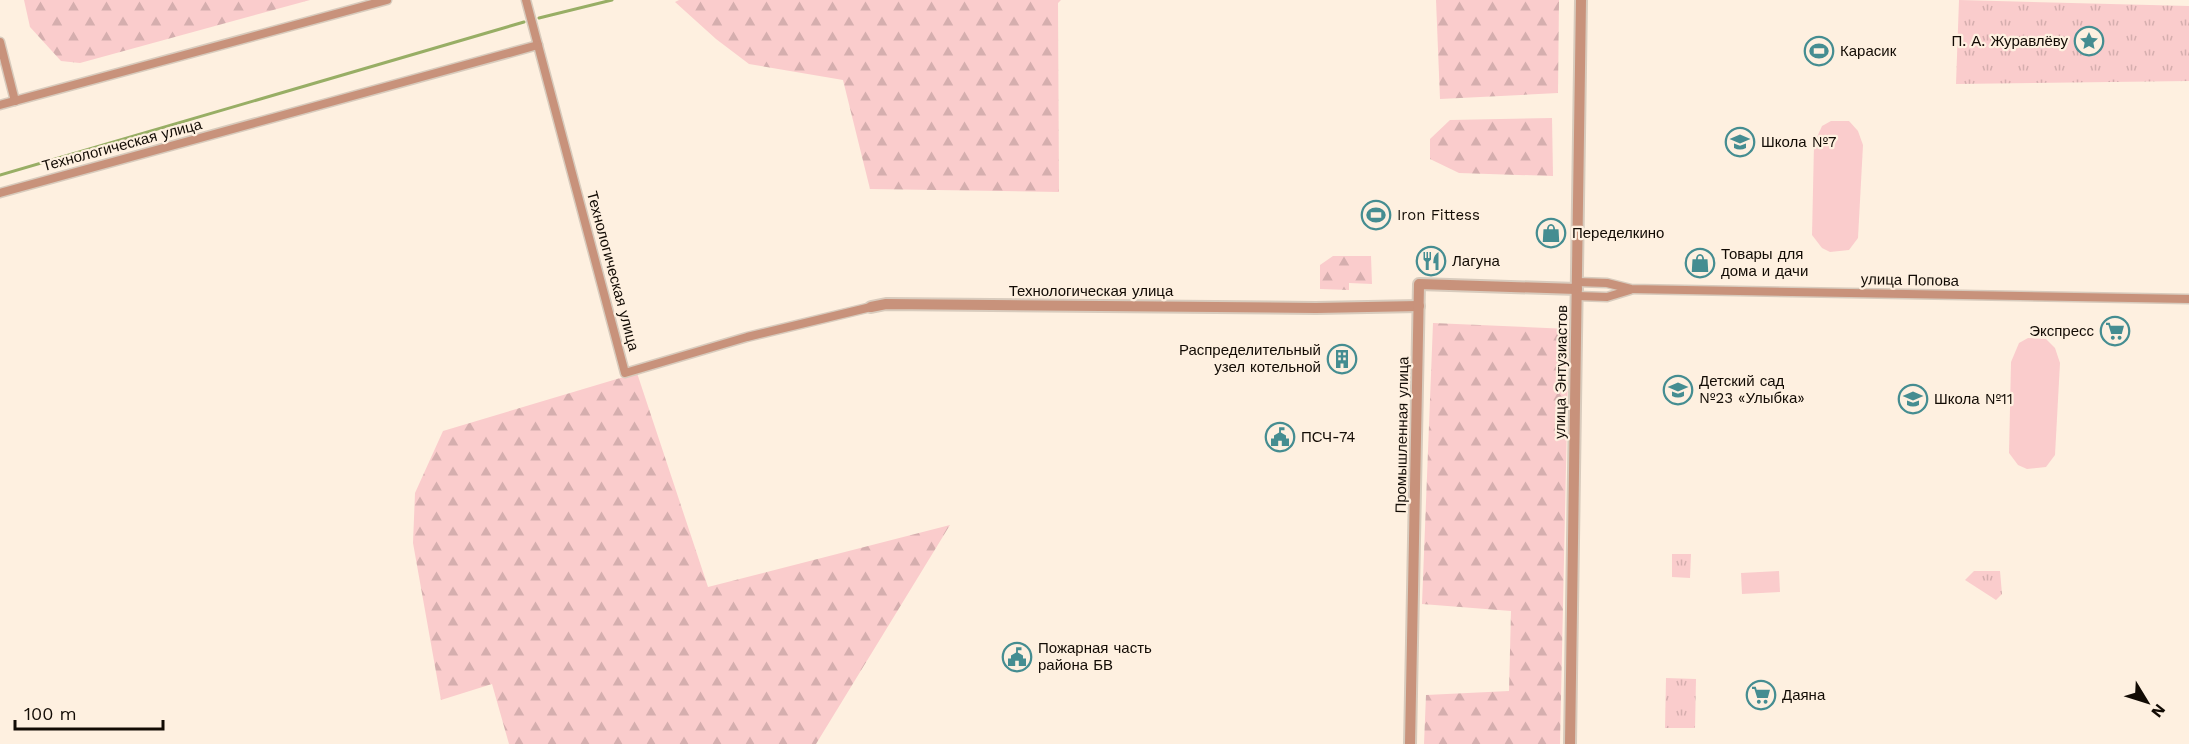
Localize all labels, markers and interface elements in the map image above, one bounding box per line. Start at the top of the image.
place icon: П. А. Журавлёву [2073,25,2105,57]
place label: П. А. Журавлёву [1951,32,2068,50]
sports icon: Карасик [1803,35,1835,67]
place label: Карасик [1840,42,1897,60]
street label: Технологическая улица [40,115,204,175]
school or university icon: Школа №7 [1724,126,1756,158]
place label: Школа №7 [1761,133,1837,151]
street label: Технологическая улица [583,189,643,353]
sports icon: Iron Fittess [1360,199,1392,231]
place label: Iron Fittess [1397,206,1480,224]
shop icon: Переделкино [1535,217,1567,249]
place label: Переделкино [1572,224,1664,242]
restaurant icon: Лагуна [1415,245,1447,277]
place label: Товары для дома и дачи [1721,245,1808,280]
shop icon: Товары для дома и дачи [1684,247,1716,279]
place label: Лагуна [1452,252,1500,270]
street label: улица Попова [1861,270,1960,290]
street label: Технологическая улица [1009,282,1174,300]
street label: улица Энтузиастов [1551,305,1571,439]
supermarket icon: Экспресс [2099,315,2131,347]
place label: Экспресс [2029,322,2094,340]
place label: Распределительный узел котельной [1179,341,1321,376]
building icon: Распределительный узел котельной [1326,343,1358,375]
street label: Промышленная улица [1392,356,1412,514]
place label: Детский сад №23 «Улыбка» [1699,372,1805,407]
school or university icon: Детский сад №23 «Улыбка» [1662,374,1694,406]
school or university icon: Школа №11 [1897,383,1929,415]
place label: Школа №11 [1934,390,2013,408]
public building icon: ПСЧ-74 [1264,421,1296,453]
place label: ПСЧ-74 [1301,428,1355,446]
place label: Пожарная часть района БВ [1038,639,1152,674]
public building icon: Пожарная часть района БВ [1001,641,1033,673]
north arrow [2117,672,2177,732]
supermarket icon: Даяна [1745,679,1777,711]
place label: Даяна [1782,686,1826,704]
scale bar [15,693,164,731]
text: N [2147,700,2170,721]
text: 100 m [24,703,77,724]

